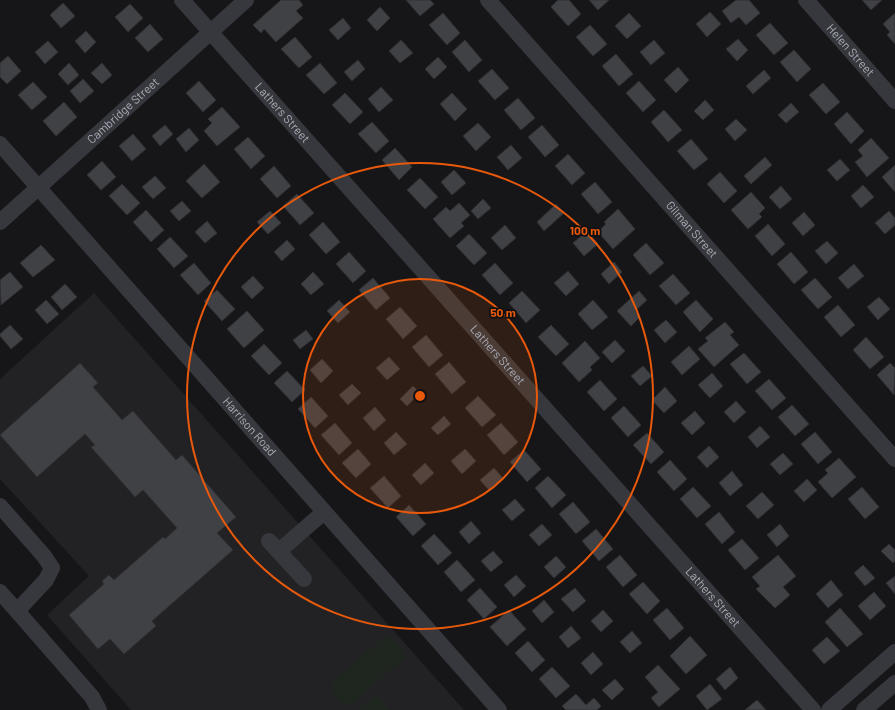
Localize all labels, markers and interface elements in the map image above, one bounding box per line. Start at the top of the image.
street label: Helen Street [824,21,878,79]
street label: Cambridge Street [84,74,161,146]
street label: Lathers Street [253,79,313,145]
street label: Gilman Street [664,198,721,260]
text: 100 m [570,223,600,237]
text: 50 m [490,305,516,319]
street label: Lathers Street [468,322,529,387]
centre of rings [413,389,427,403]
street label: Harrison Road [220,394,280,458]
street label: Lathers Street [683,564,744,629]

